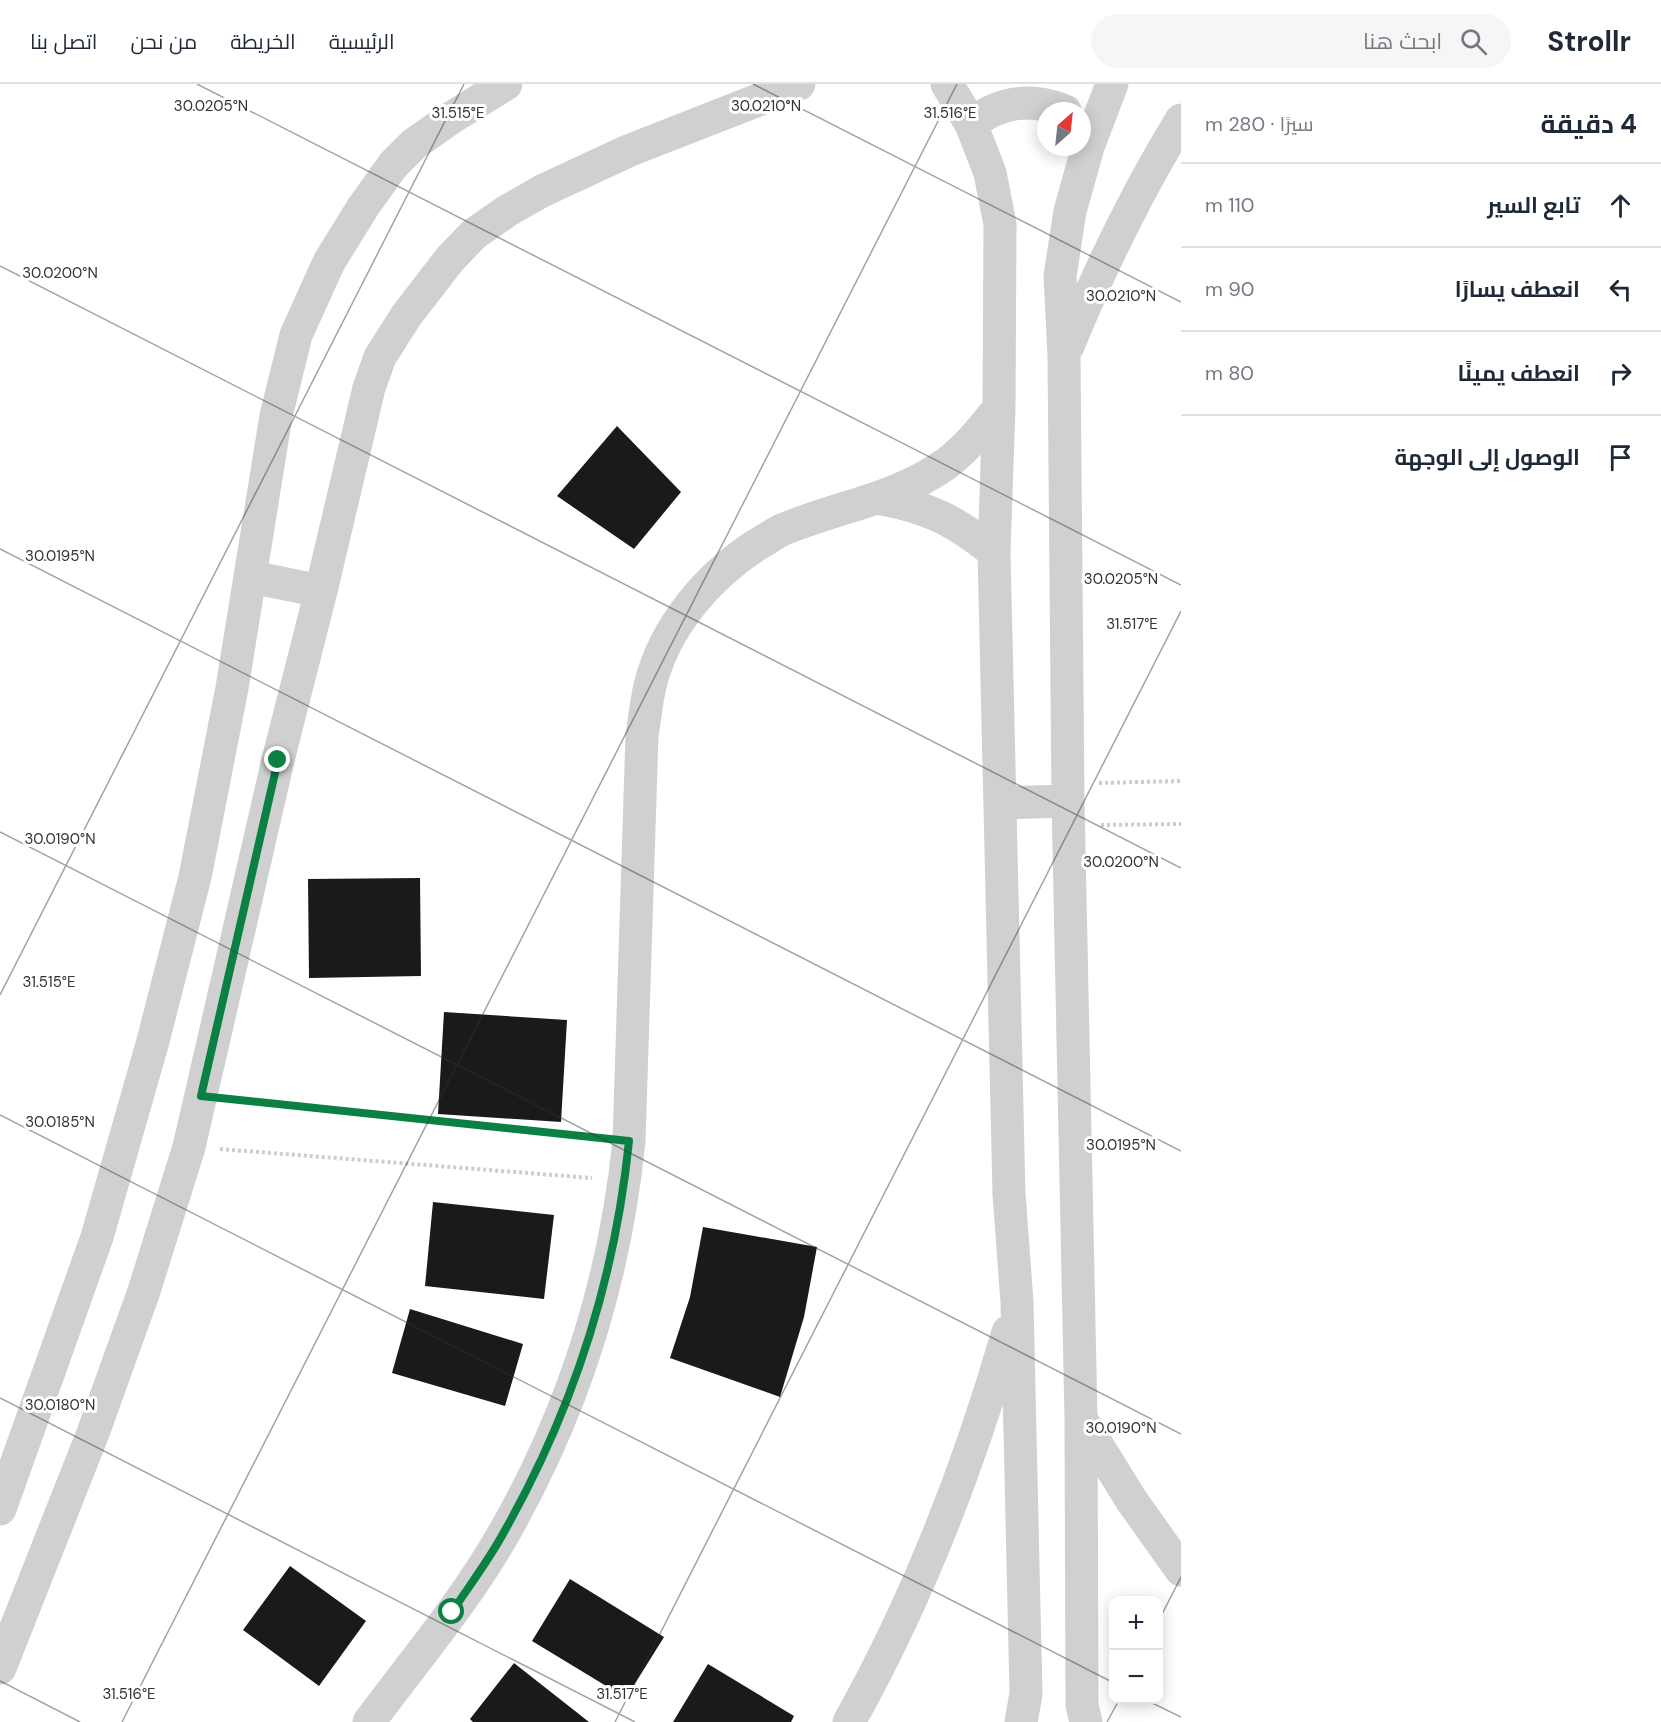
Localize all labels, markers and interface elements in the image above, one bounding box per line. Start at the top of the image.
search box [1091,14,1511,68]
text: Strollr [1547,23,1631,60]
icon: search [1457,25,1490,58]
text: ابحث هنا [1363,27,1442,56]
text: اتصل بنا [30,28,97,56]
text: من نحن [130,28,197,56]
text: الخريطة [230,28,296,56]
text: الرئيسية [329,28,395,56]
text: 30.0205°N [174,96,248,116]
text: 30.0210°N [731,96,801,116]
north arrow [1037,102,1091,156]
text: 31.515°E [432,103,484,123]
text: 31.516°E [923,103,977,123]
text: 4 دقيقة [1540,107,1637,141]
text: سيرًا · 280 m [1205,111,1314,137]
icon: ahead [1604,189,1637,222]
text: تابع السير [1487,191,1580,220]
text: 110 m [1205,192,1254,218]
text: 30.0200°N [22,263,98,283]
icon: left [1604,273,1637,306]
text: انعطف يسارًا [1455,275,1580,304]
text: 90 m [1205,276,1254,302]
text: 30.0210°N [1086,286,1156,306]
icon: right [1604,357,1637,390]
text: انعطف يمينًا [1458,359,1580,388]
text: 80 m [1205,360,1254,386]
icon: arrive [1604,441,1637,474]
text: الوصول إلى الوجهة [1394,443,1580,472]
text: 30.0195°N [25,546,95,566]
text: 30.0205°N [1084,569,1158,589]
text: 31.517°E [1106,614,1158,634]
route end [264,746,290,772]
text: 30.0190°N [24,829,96,849]
text: 30.0200°N [1083,852,1159,872]
text: 31.515°E [23,972,75,992]
text: 30.0185°N [25,1112,95,1132]
text: 30.0195°N [1086,1135,1156,1155]
text: 30.0180°N [25,1395,95,1415]
text: 30.0190°N [1085,1418,1157,1438]
map controls [1109,1596,1163,1704]
button: + [1109,1596,1163,1650]
route start [438,1598,464,1624]
button: − [1109,1650,1163,1704]
text: 31.516°E [102,1684,156,1704]
text: 31.517°E [596,1684,648,1704]

